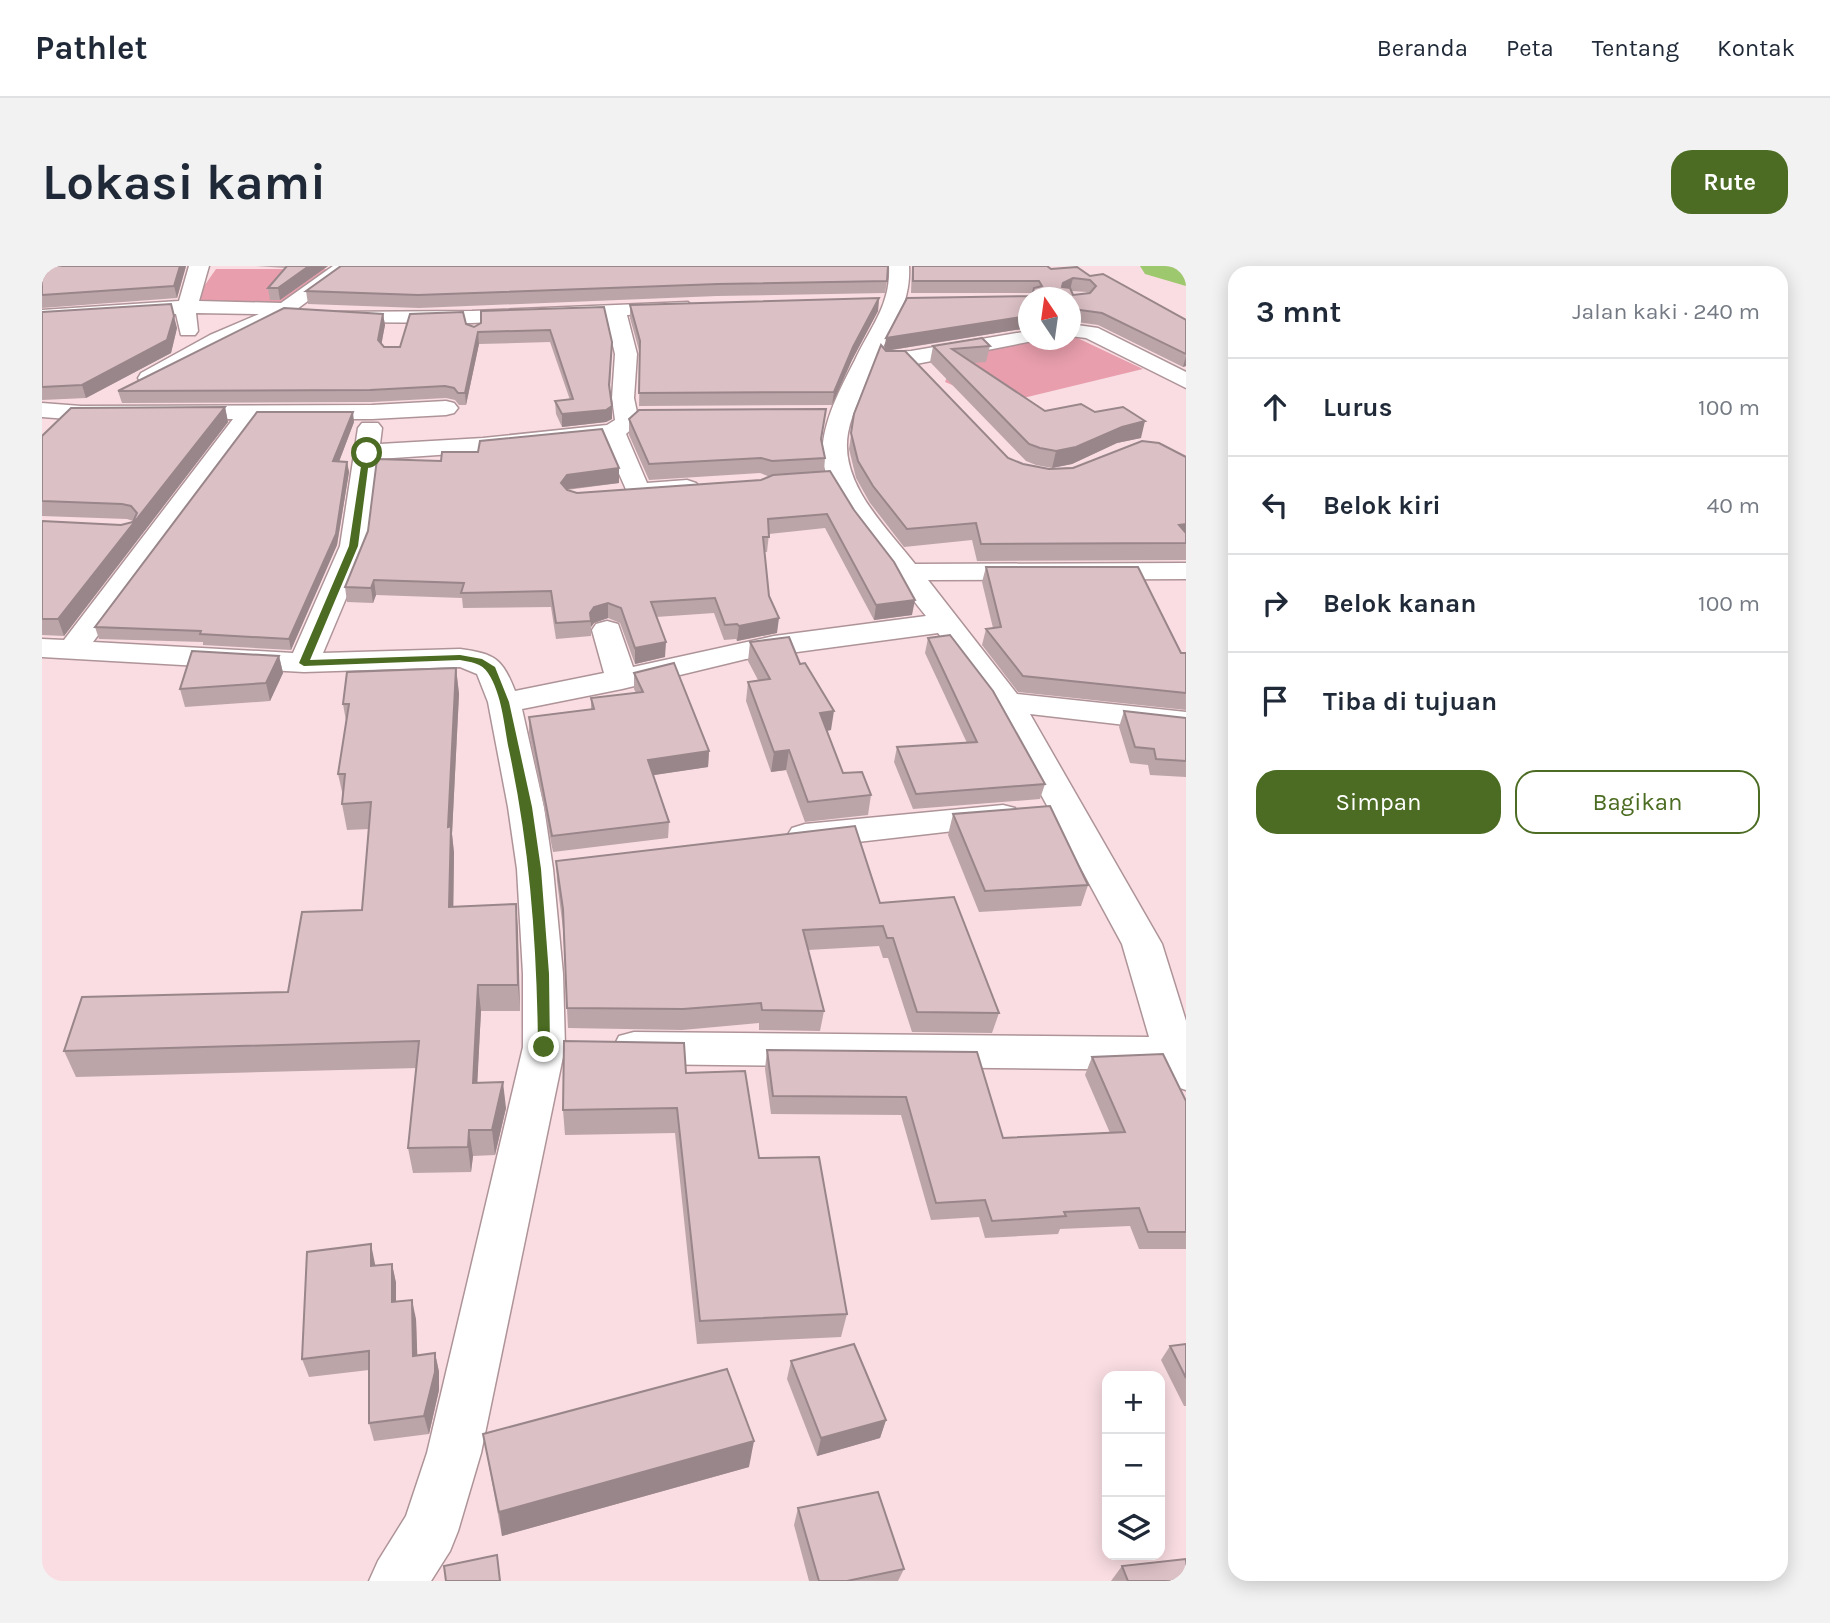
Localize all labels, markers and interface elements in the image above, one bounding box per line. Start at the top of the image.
text: Pathlet [35,29,148,67]
text: Beranda [1377,34,1468,62]
text: Peta [1506,34,1554,62]
text: Tentang [1592,34,1679,62]
text: Kontak [1717,34,1795,62]
button: Rute [1671,150,1788,214]
text: Lokasi kami [42,154,326,211]
north arrow [1018,287,1081,350]
text: 3 mnt [1256,294,1341,330]
text: Jalan kaki · 240 m [1572,298,1760,325]
icon: ahead [1256,388,1294,426]
text: Lurus [1323,392,1392,423]
text: 100 m [1698,394,1760,421]
route start [351,437,382,468]
icon: left [1256,486,1294,524]
text: Belok kiri [1323,490,1441,521]
text: 40 m [1707,492,1760,519]
icon: right [1256,584,1294,622]
text: Belok kanan [1323,588,1476,619]
text: 100 m [1698,590,1760,617]
icon: arrive [1256,682,1294,720]
text: Tiba di tujuan [1323,686,1497,717]
button: Simpan [1256,770,1501,834]
button: Bagikan [1515,770,1760,834]
route end [528,1031,559,1062]
map controls [1102,1371,1165,1560]
button: + [1102,1371,1165,1434]
button: − [1102,1434,1165,1497]
button: layers [1102,1497,1165,1560]

